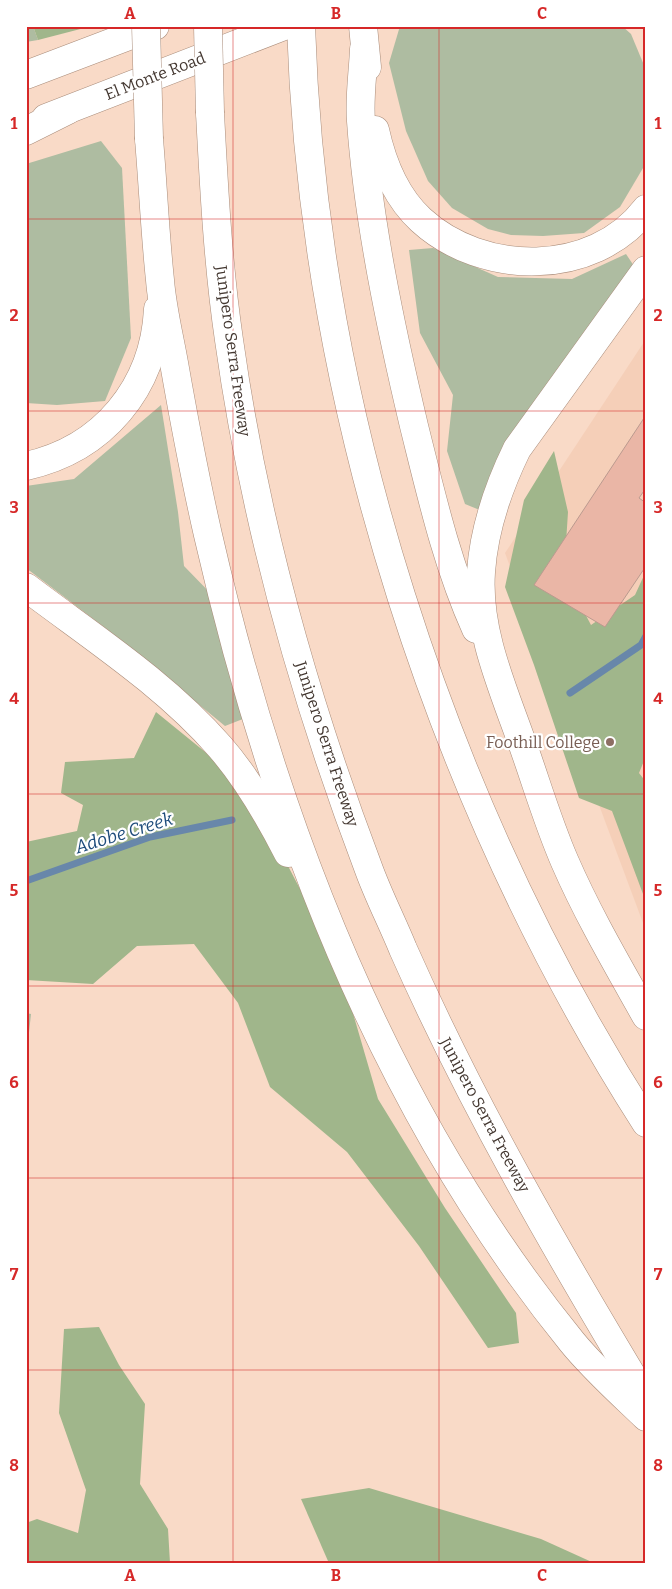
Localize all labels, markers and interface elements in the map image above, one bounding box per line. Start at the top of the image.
text: A [124,4,136,23]
text: B [331,4,341,23]
text: C [537,4,547,23]
street label: El Monte Road [102,48,208,104]
text: 1 [11,114,18,133]
text: 1 [655,114,662,133]
street label: Junipero Serra Freeway [211,263,254,438]
text: 2 [9,306,19,325]
text: 2 [653,306,663,325]
text: 3 [9,498,19,517]
text: 3 [653,498,663,517]
street label: Junipero Serra Freeway [291,658,363,830]
text: 4 [9,689,19,708]
text: 4 [653,689,663,708]
place label: Foothill College [486,733,600,752]
marker: Foothill College [604,736,616,748]
water label: Adobe Creek [72,808,176,859]
text: 5 [10,881,19,900]
text: 5 [654,881,663,900]
street label: Junipero Serra Freeway [436,1033,534,1196]
text: 6 [9,1073,19,1092]
text: 6 [653,1073,663,1092]
text: 7 [10,1265,19,1284]
text: 7 [654,1265,663,1284]
text: 8 [9,1456,19,1475]
text: 8 [653,1456,663,1475]
text: A [124,1566,136,1585]
text: B [331,1566,341,1585]
text: C [537,1566,547,1585]

